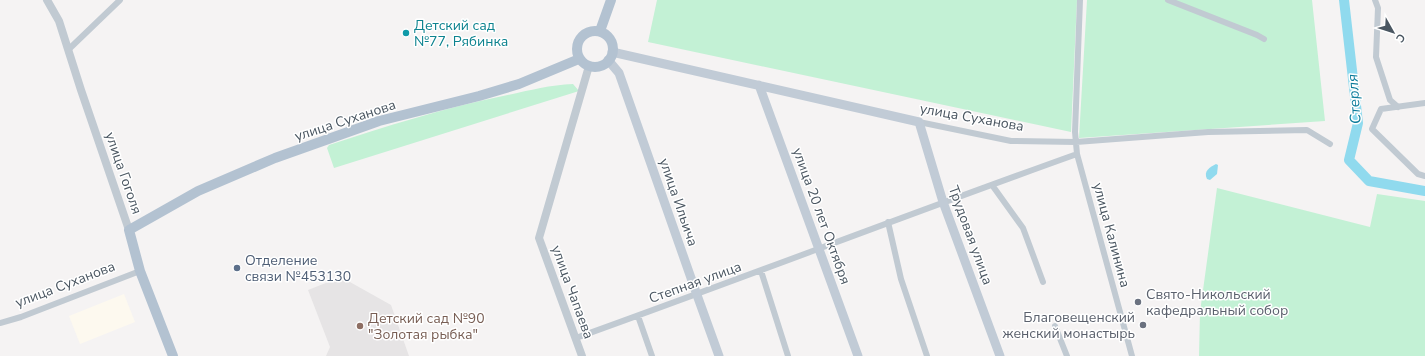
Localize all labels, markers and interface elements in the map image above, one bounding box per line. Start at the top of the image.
north arrow [1373,12,1413,52]
place label: Детский сад №77, Рябинка [414,16,508,51]
marker: Детский сад №77, Рябинка [401,28,411,38]
text: С [1392,30,1409,46]
water label: Стерля [1342,73,1366,125]
street label: улица Суханова [292,95,398,146]
street label: улица Суханова [918,99,1025,136]
street label: улица Гоголя [101,129,146,217]
street label: улица 20 лет Октября [788,145,855,287]
street label: улица Ильича [655,156,702,249]
street label: улица Калинина [1088,181,1135,290]
street label: Трудовая улица [944,183,997,287]
street label: улица Чапаева [547,243,598,342]
place label: Отделение связи №453130 [245,251,351,286]
street label: улица Суханова [13,257,118,312]
street label: Степная улица [646,257,744,308]
marker: Отделение связи №453130 [232,263,242,273]
place label: Свято-Никольский кафедральный собор [1146,285,1288,320]
marker: Свято-Никольский кафедральный собор [1133,297,1143,307]
place label: Благовещенский женский монастырь [1002,308,1135,343]
place label: Детский сад №90 "Золотая рыбка" [368,309,485,344]
marker: Благовещенский женский монастырь [1138,320,1148,330]
marker: Детский сад №90 "Золотая рыбка" [355,321,365,331]

